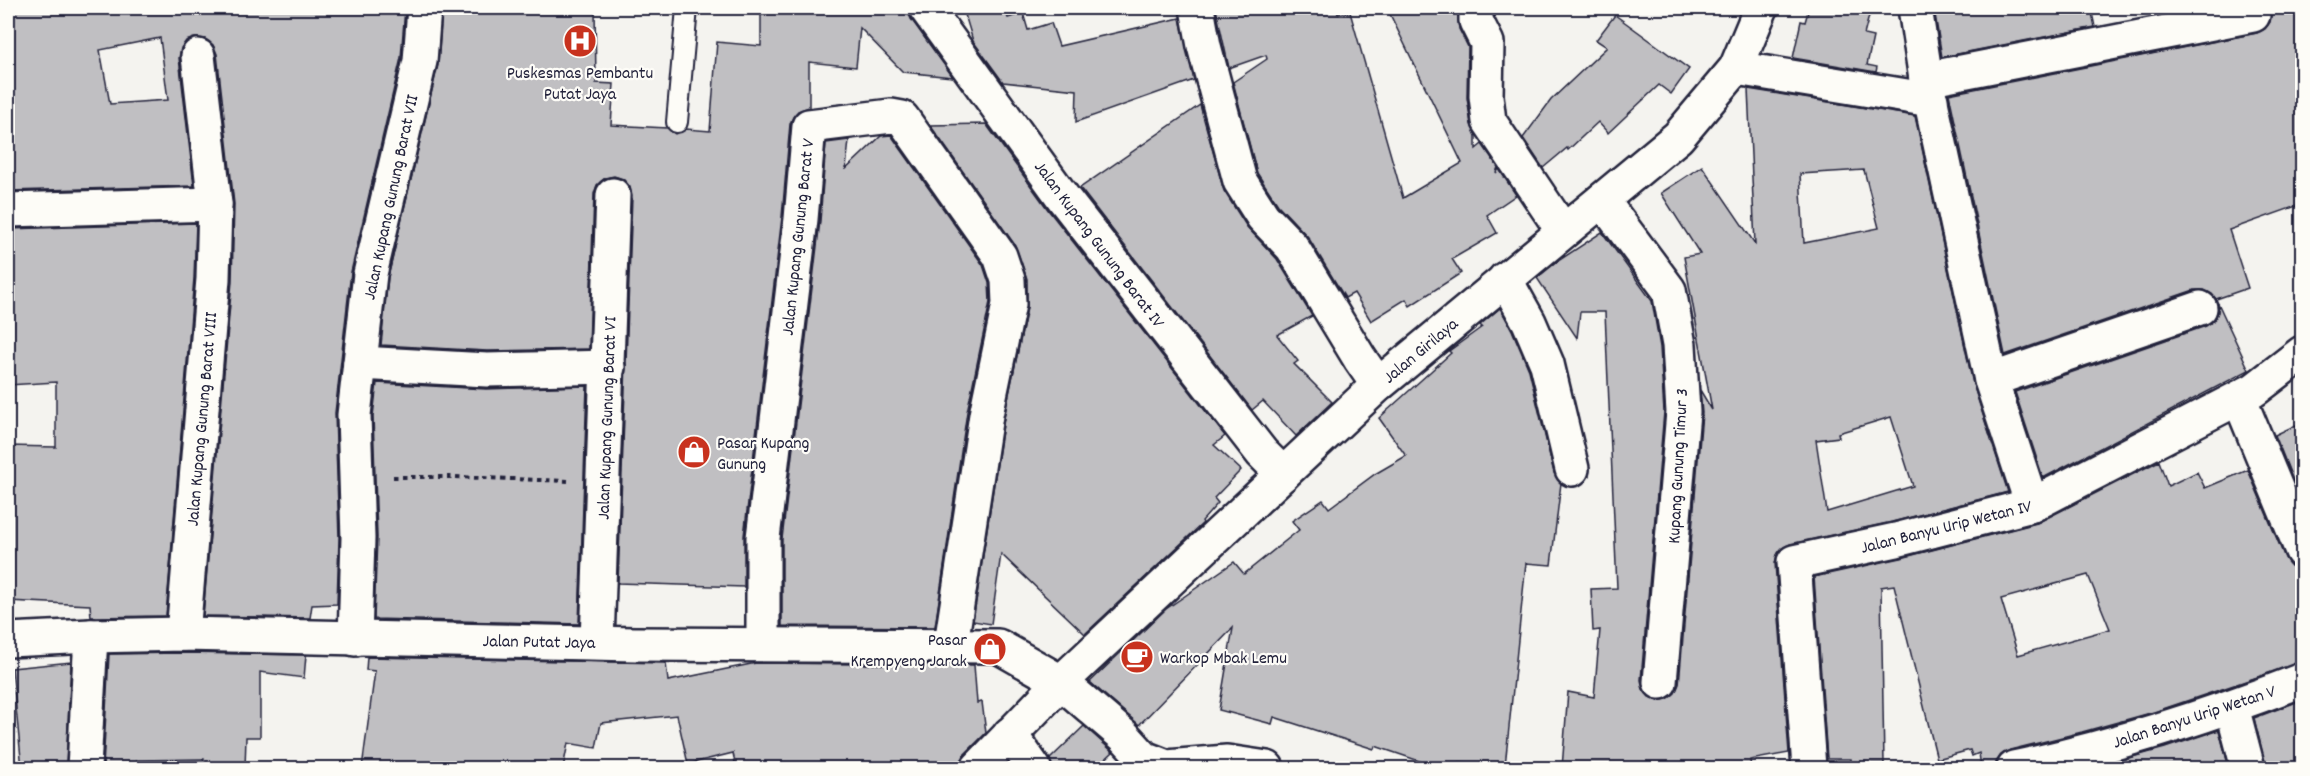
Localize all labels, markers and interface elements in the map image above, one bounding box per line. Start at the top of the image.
hospital icon: Puskesmas Pembantu Putat Jaya [562,23,598,59]
place label: Puskesmas Pembantu Putat Jaya [507,62,653,108]
street label: Jalan Kupang Gunung Barat VII [358,92,427,302]
street label: Jalan Kupang Gunung Barat V [777,137,822,337]
street label: Jalan Kupang Gunung Barat IV [1027,157,1169,335]
street label: Jalan Kupang Gunung Barat VIII [182,311,225,527]
street label: Jalan Girilaya [1379,313,1465,391]
street label: Jalan Kupang Gunung Barat VI [592,315,625,520]
street label: Kupang Gunung Timur 3 [1663,388,1696,545]
place label: Pasar Kupang Gunung [717,432,810,478]
shop icon: Pasar Kupang Gunung [676,434,712,470]
street label: Jalan Banyu Urip Wetan IV [1858,495,2035,562]
place label: Pasar Krempyeng Jarak [850,629,967,675]
street label: Jalan Putat Jaya [482,630,596,657]
shop icon: Pasar Krempyeng Jarak [972,631,1008,667]
cafe icon: Warkop Mbak Lemu [1119,639,1155,675]
place label: Warkop Mbak Lemu [1160,647,1287,672]
street label: Jalan Banyu Urip Wetan V [2110,680,2280,757]

